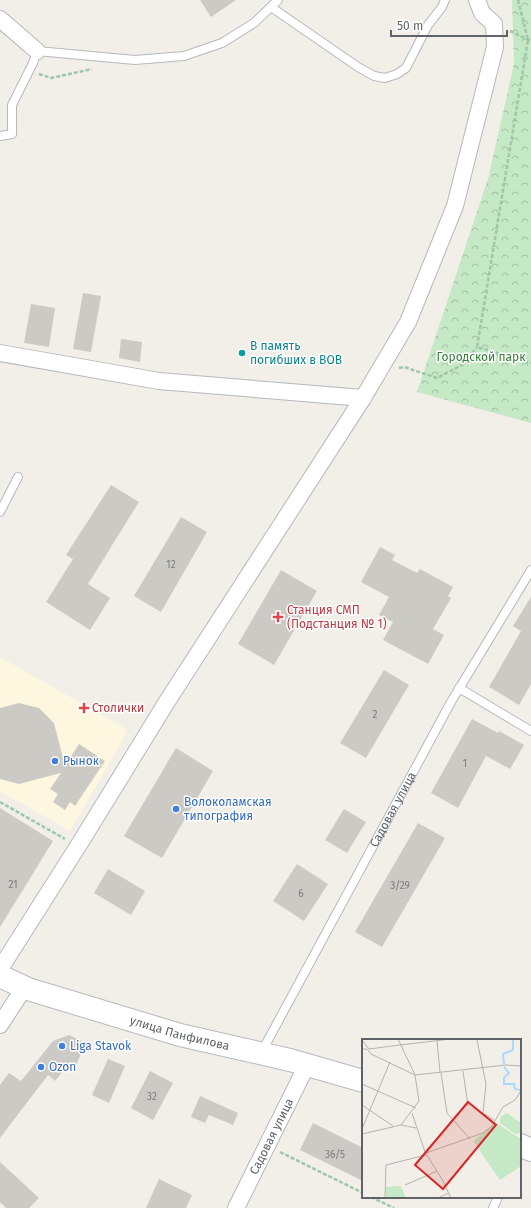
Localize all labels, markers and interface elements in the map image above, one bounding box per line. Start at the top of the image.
scale bar [391,12,507,38]
text: 50 m [397,19,423,33]
place label: В память погибших в ВОВ [250,339,342,367]
marker: В память погибших в ВОВ [237,348,247,358]
park label: Городской парк [437,350,526,364]
house number: 12 [166,559,176,571]
place label: Станция СМП (Подстанция № 1) [287,603,387,631]
marker: Станция СМП (Подстанция № 1) [272,611,284,623]
place label: Столички [92,701,144,715]
marker: Столички [79,703,89,713]
house number: 2 [373,709,378,721]
place label: Рынок [63,754,100,768]
marker: Рынок [50,756,60,766]
house number: 1 [463,758,467,770]
street label: Садовая улица [367,769,419,849]
place label: Волоколамская типография [184,795,272,823]
marker: Волоколамская типография [171,804,181,814]
house number: 21 [8,879,18,891]
house number: 3/29 [390,880,410,892]
house number: 6 [298,888,304,900]
street label: улица Панфилова [128,1013,231,1053]
place label: Liga Stavok [70,1039,132,1053]
inset map [362,1039,521,1198]
marker: Liga Stavok [57,1041,67,1051]
place label: Ozon [49,1060,76,1074]
marker: Ozon [36,1062,46,1072]
house number: 32 [147,1091,157,1103]
street label: Садовая улица [247,1096,296,1177]
house number: 36/5 [325,1149,345,1161]

